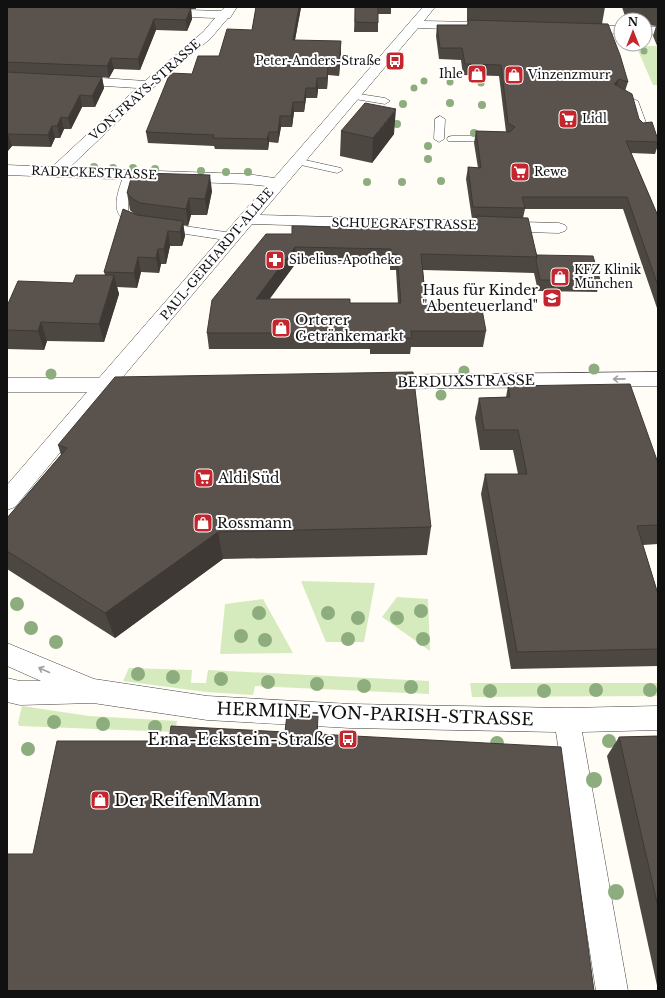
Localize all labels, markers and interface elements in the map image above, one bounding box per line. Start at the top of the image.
north arrow [613,12,653,52]
text: N [628,15,639,29]
street label: VON-FRAYS-STRASSE [85,36,204,144]
bus stop icon: Peter-Anders-Straße [384,50,406,72]
place label: Peter-Anders-Straße [255,53,381,68]
shop icon: Ihle [466,63,488,85]
shop icon: Vinzenzmurr [503,64,525,86]
place label: Ihle [439,66,463,81]
place label: Vinzenzmurr [527,67,611,82]
supermarket icon: Lidl [557,108,579,130]
place label: Lidl [582,111,607,126]
supermarket icon: Rewe [509,161,531,183]
street label: RADECKESTRASSE [31,163,157,182]
place label: Rewe [534,164,567,179]
street label: PAUL-GERHARDT-ALLEE [157,184,277,323]
street label: SCHUEGRAFSTRASSE [331,215,477,232]
pharmacy icon: Sibelius-Apotheke [264,249,286,271]
place label: Sibelius-Apotheke [289,252,401,267]
place label: KFZ Klinik München [574,262,642,291]
shop icon: KFZ Klinik München [549,266,571,288]
place label: Haus für Kinder "Abenteuerland" [422,281,538,315]
school or university icon: Haus für Kinder "Abenteuerland" [541,287,563,309]
place label: Orterer Getränkemarkt [295,311,405,345]
shop icon: Orterer Getränkemarkt [270,317,292,339]
street label: BERDUXSTRASSE [397,371,535,391]
one-way arrow [613,376,626,383]
supermarket icon: Aldi Süd [193,467,215,489]
place label: Aldi Süd [217,469,280,487]
shop icon: Rossmann [192,512,214,534]
place label: Rossmann [217,514,292,532]
one-way arrow [38,666,50,673]
street label: HERMINE-VON-PARISH-STRASSE [216,698,534,731]
bus stop icon: Erna-Eckstein-Straße [337,728,359,750]
place label: Erna-Eckstein-Straße [147,729,334,750]
shop icon: Der ReifenMann [89,789,111,811]
place label: Der ReifenMann [114,790,260,811]

